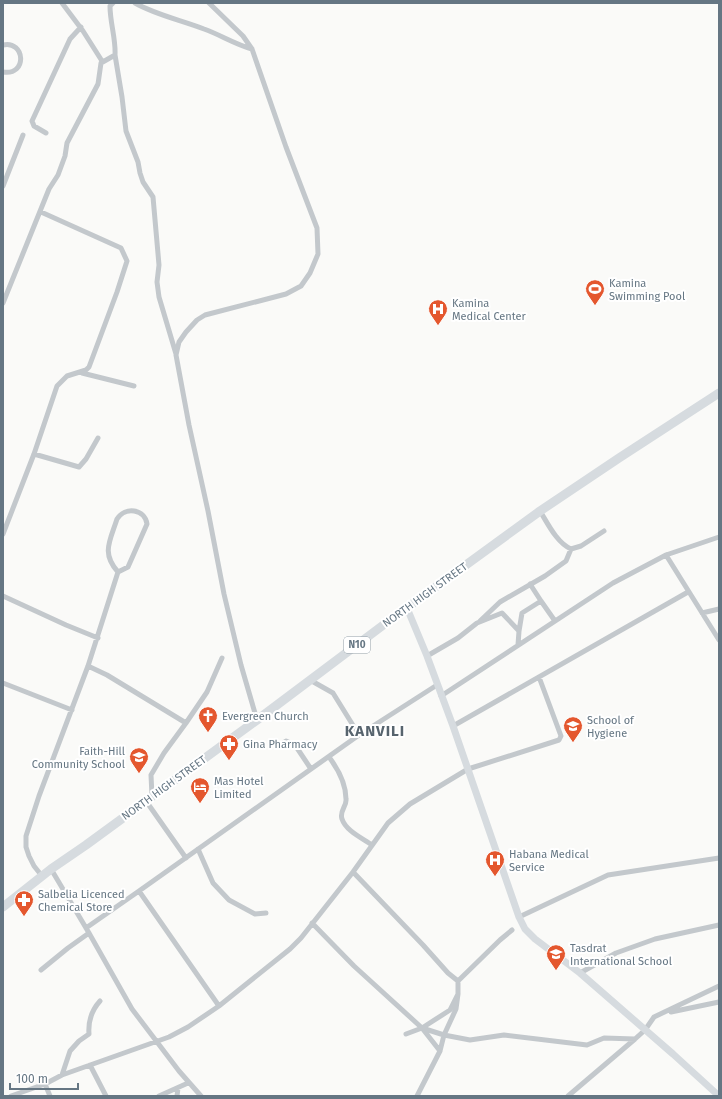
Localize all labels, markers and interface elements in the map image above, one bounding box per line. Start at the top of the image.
place label: Kamina Swimming Pool [609,277,685,303]
sports icon: Kamina Swimming Pool [584,278,606,306]
place label: Kamina Medical Center [452,297,527,323]
hospital icon: Kamina Medical Center [427,298,449,326]
street label: NORTH HIGH STREET [380,560,470,630]
road number: N10 [344,637,370,653]
church icon: Evergreen Church [197,705,219,733]
place label: Evergreen Church [222,710,309,723]
place label: School of Hygiene [587,714,635,740]
school or university icon: School of Hygiene [562,715,584,743]
district label: KANVILI [345,722,405,740]
pharmacy icon: Gina Pharmacy [218,733,240,761]
place label: Gina Pharmacy [243,738,318,751]
place label: Faith-Hill Community School [32,745,125,771]
school or university icon: Faith-Hill Community School [128,746,150,774]
street label: NORTH HIGH STREET [119,753,209,823]
place label: Mas Hotel Limited [214,775,263,801]
hotel icon: Mas Hotel Limited [189,776,211,804]
place label: Habana Medical Service [509,848,589,874]
hospital icon: Habana Medical Service [484,849,506,877]
place label: Salbelia Licenced Chemical Store [38,888,125,914]
pharmacy icon: Salbelia Licenced Chemical Store [13,889,35,917]
place label: Tasdrat International School [570,942,672,968]
school or university icon: Tasdrat International School [545,943,567,971]
scale bar [10,1065,78,1091]
text: 100 m [16,1072,48,1086]

